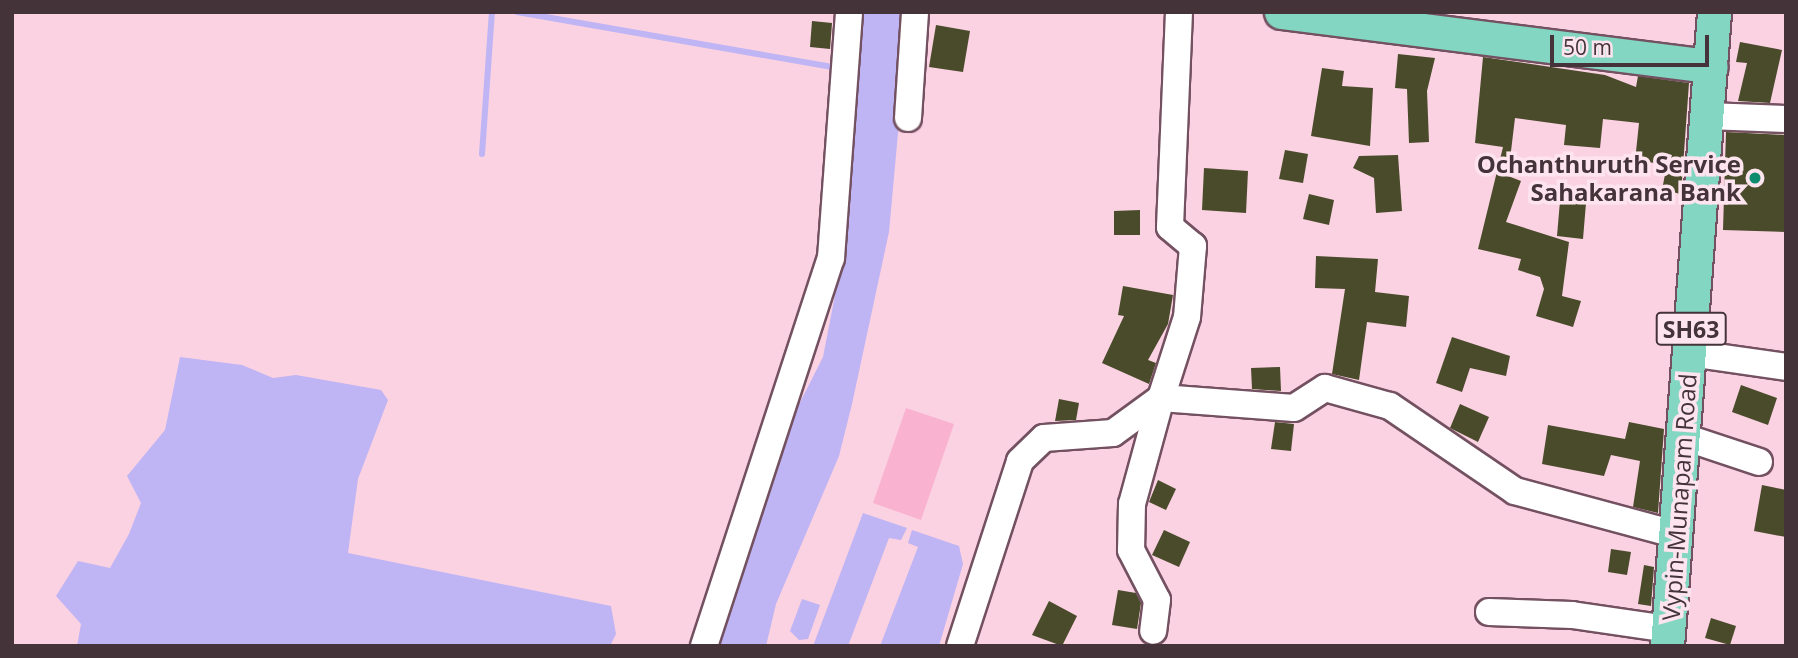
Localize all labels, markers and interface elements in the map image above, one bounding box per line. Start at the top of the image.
scale bar [1553,21,1712,65]
text: 50 m [1563,33,1612,61]
place label: Ochanthuruth Service Sahakarana Bank [1477,150,1741,206]
marker: Ochanthuruth Service Sahakarana Bank [1747,170,1763,186]
road number: SH63 [1654,310,1728,348]
street label: Vypin-Munapam Road [1656,372,1702,622]

